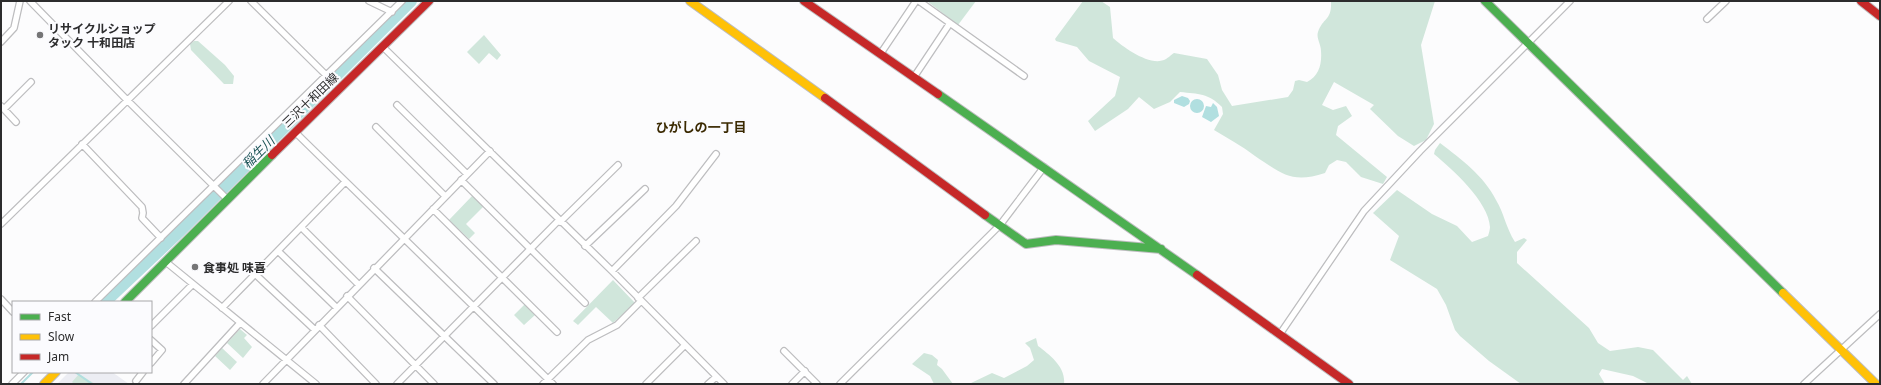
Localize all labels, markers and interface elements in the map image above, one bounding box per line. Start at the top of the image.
place label: リサイクルショップ タック 十和田店 [48,20,155,51]
marker: リサイクルショップ タック 十和田店 [35,30,45,40]
street label: 三沢十和田線 [278,69,342,131]
district label: ひがしの一丁目 [655,118,747,136]
water label: 稲生川 [238,130,280,172]
place label: 食事処 味喜 [203,259,266,276]
marker: 食事処 味喜 [190,262,200,272]
legend [12,301,152,373]
text: Fast [48,308,72,325]
text: Slow [48,328,75,345]
text: Jam [47,348,69,365]

